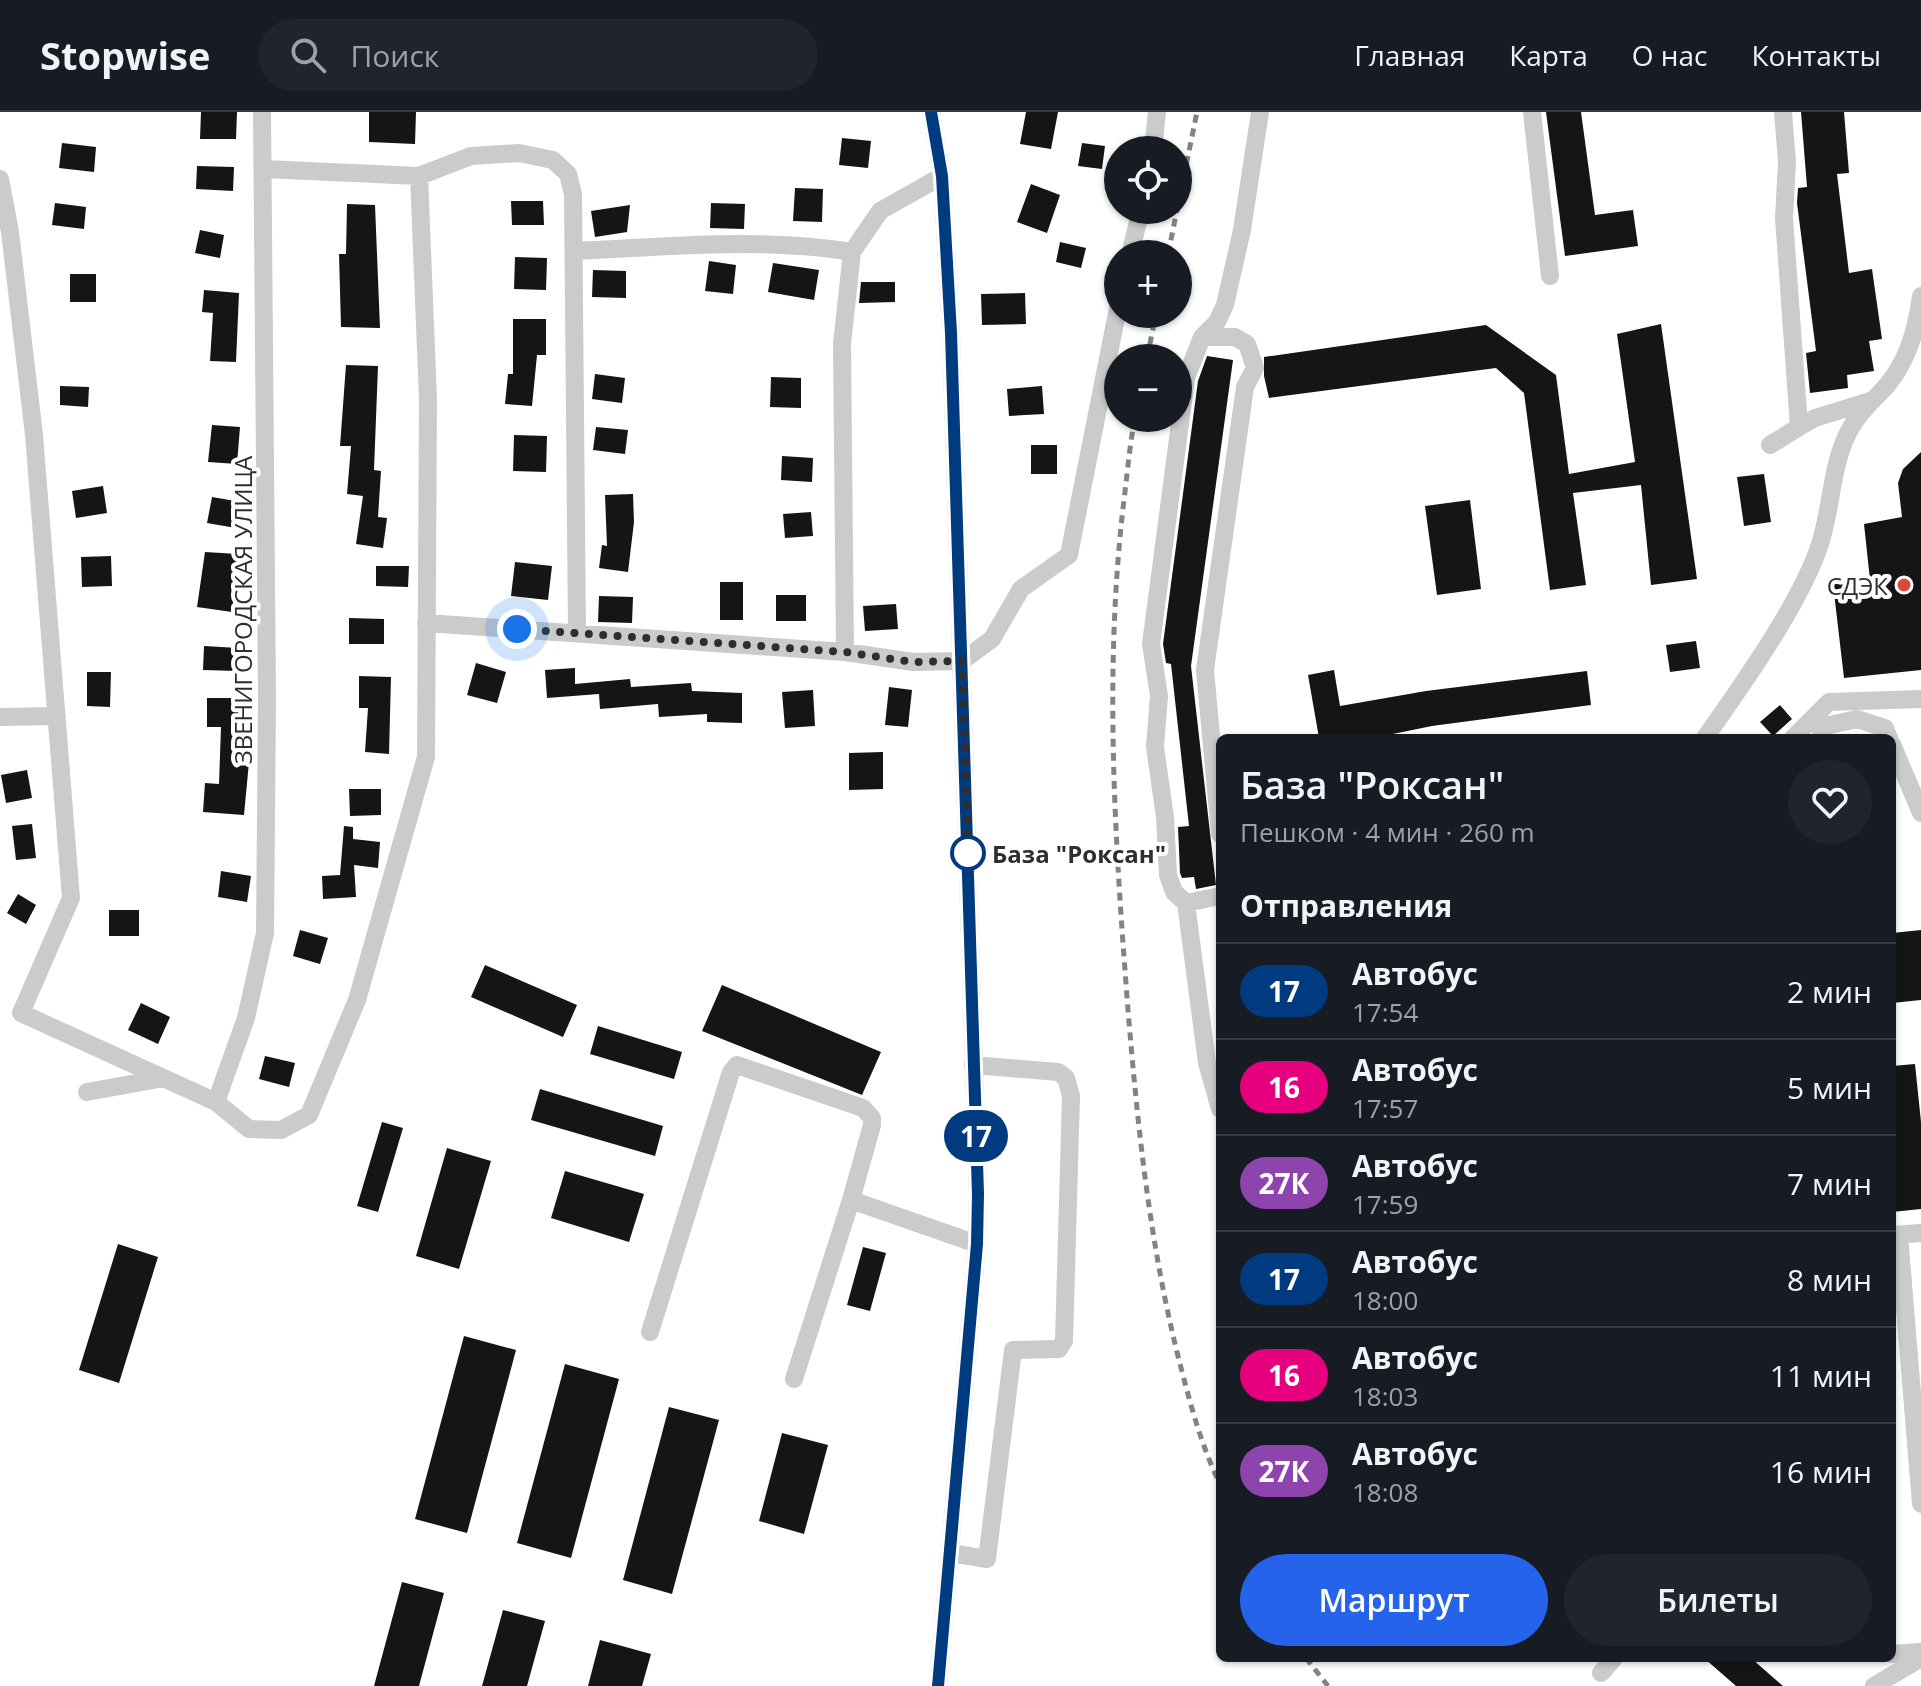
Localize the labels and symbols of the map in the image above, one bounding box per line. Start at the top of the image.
street label: ЗВЕНИГОРОДСКАЯ УЛИЦА [226,455,259,764]
place label: СДЭК [1827,569,1888,602]
marker: СДЭК [1895,576,1913,594]
your location [497,609,537,649]
marker: База "Роксан" [951,836,985,870]
place label: База "Роксан" [992,837,1166,870]
line badge: 17 [940,1110,1012,1162]

